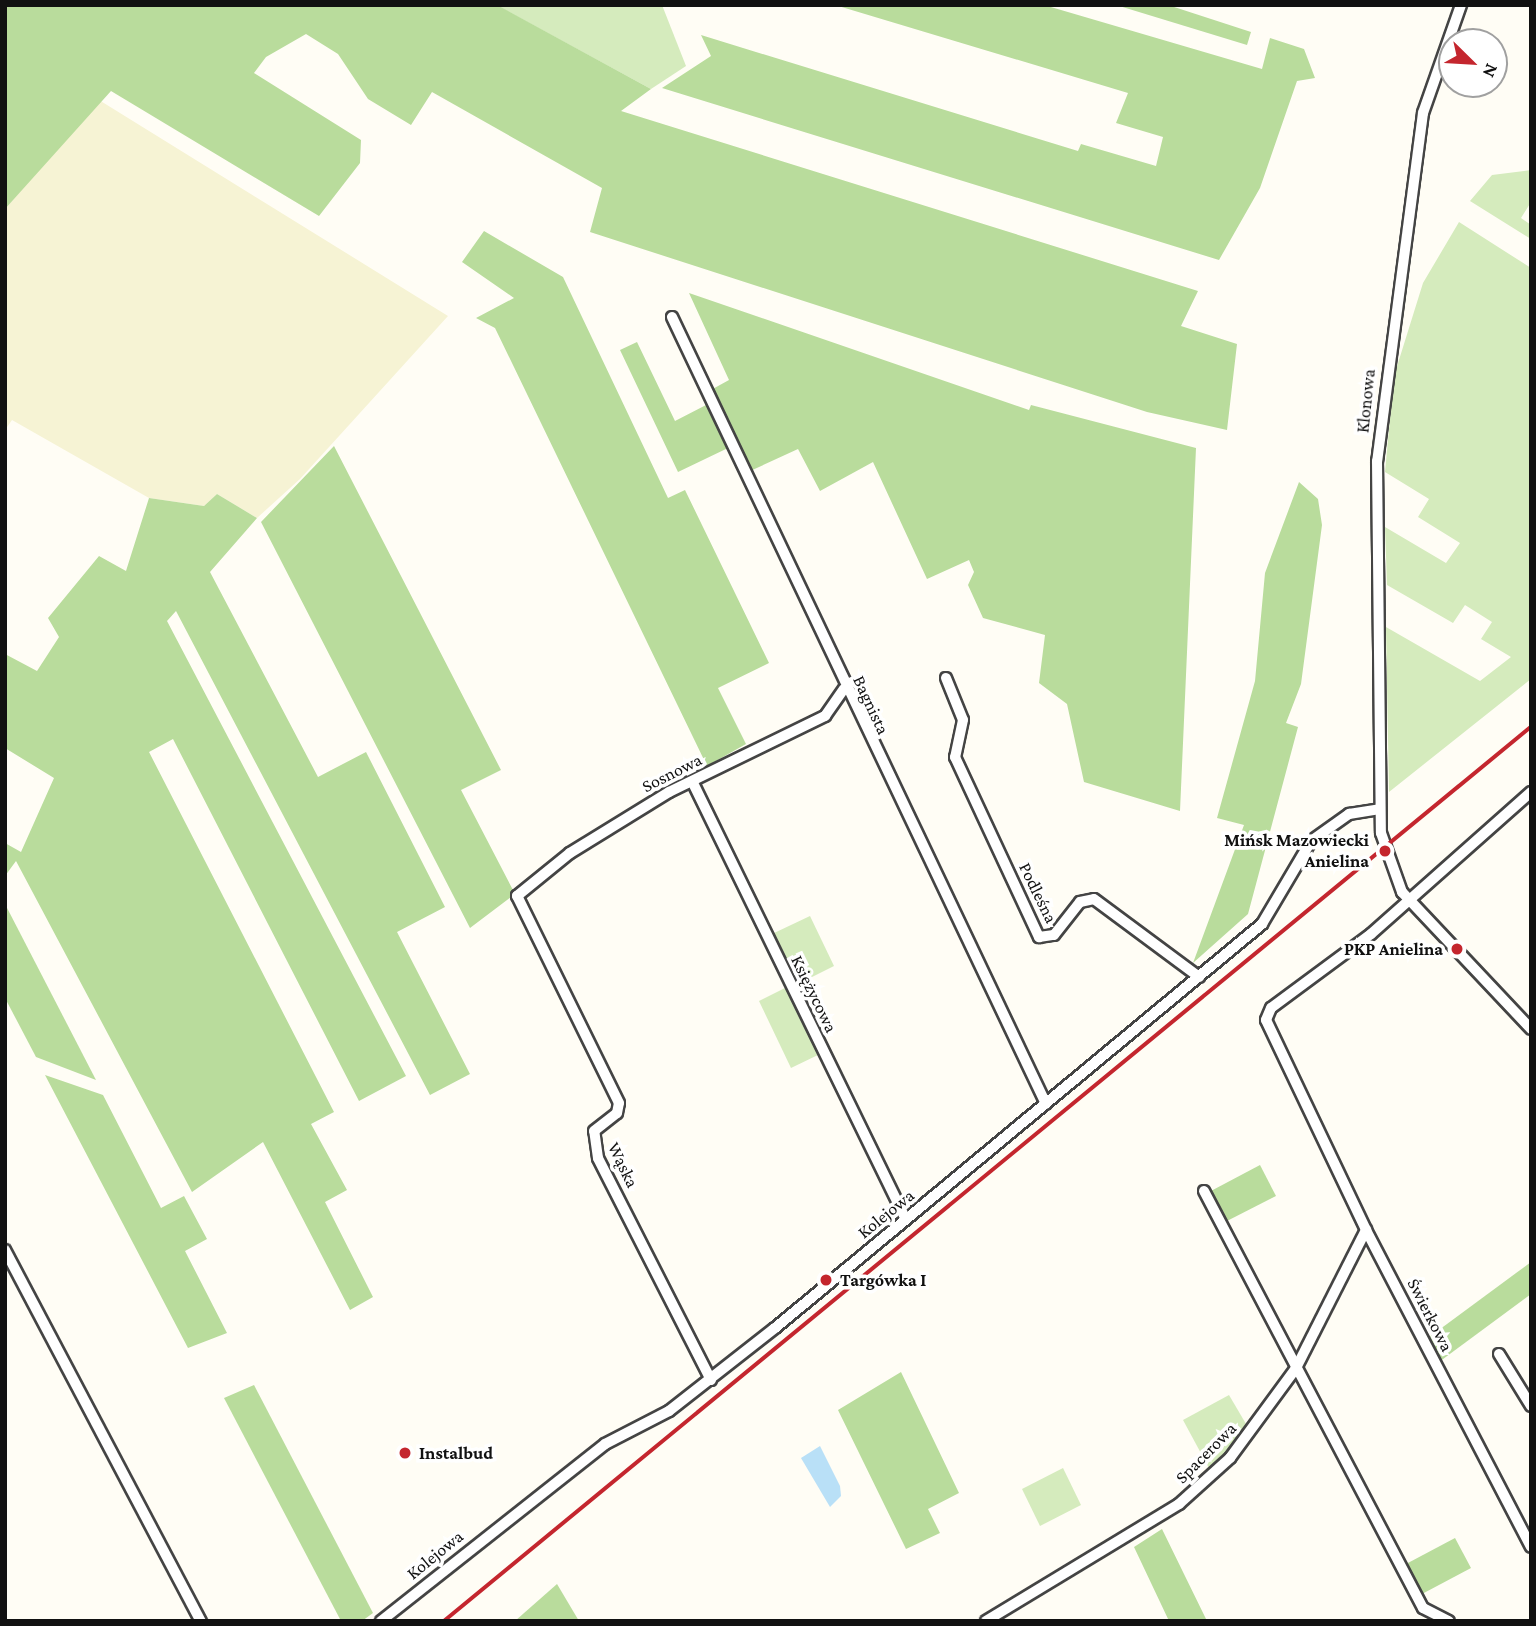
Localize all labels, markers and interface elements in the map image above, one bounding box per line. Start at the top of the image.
north arrow [1438,28,1508,98]
text: N [1479,61,1503,81]
street label: Klonowa [1352,368,1380,434]
street label: Bagnista [848,672,894,738]
street label: Sosnowa [638,749,706,797]
place label: Mińsk Mazowiecki Anielina [1224,830,1369,872]
marker: Mińsk Mazowiecki Anielina [1375,841,1395,861]
street label: Podleśna [1014,859,1062,927]
place label: PKP Anielina [1344,938,1443,960]
marker: PKP Anielina [1449,941,1465,957]
street label: Księżycowa [786,952,842,1036]
street label: Wąska [603,1139,643,1191]
street label: Kolejowa [853,1185,919,1243]
place label: Targówka I [840,1269,926,1291]
marker: Targówka I [818,1272,834,1288]
street label: Świerkowa [1402,1275,1458,1355]
street label: Spacerowa [1171,1418,1241,1488]
place label: Instalbud [419,1442,493,1464]
marker: Instalbud [397,1445,413,1461]
street label: Kolejowa [402,1526,468,1584]

